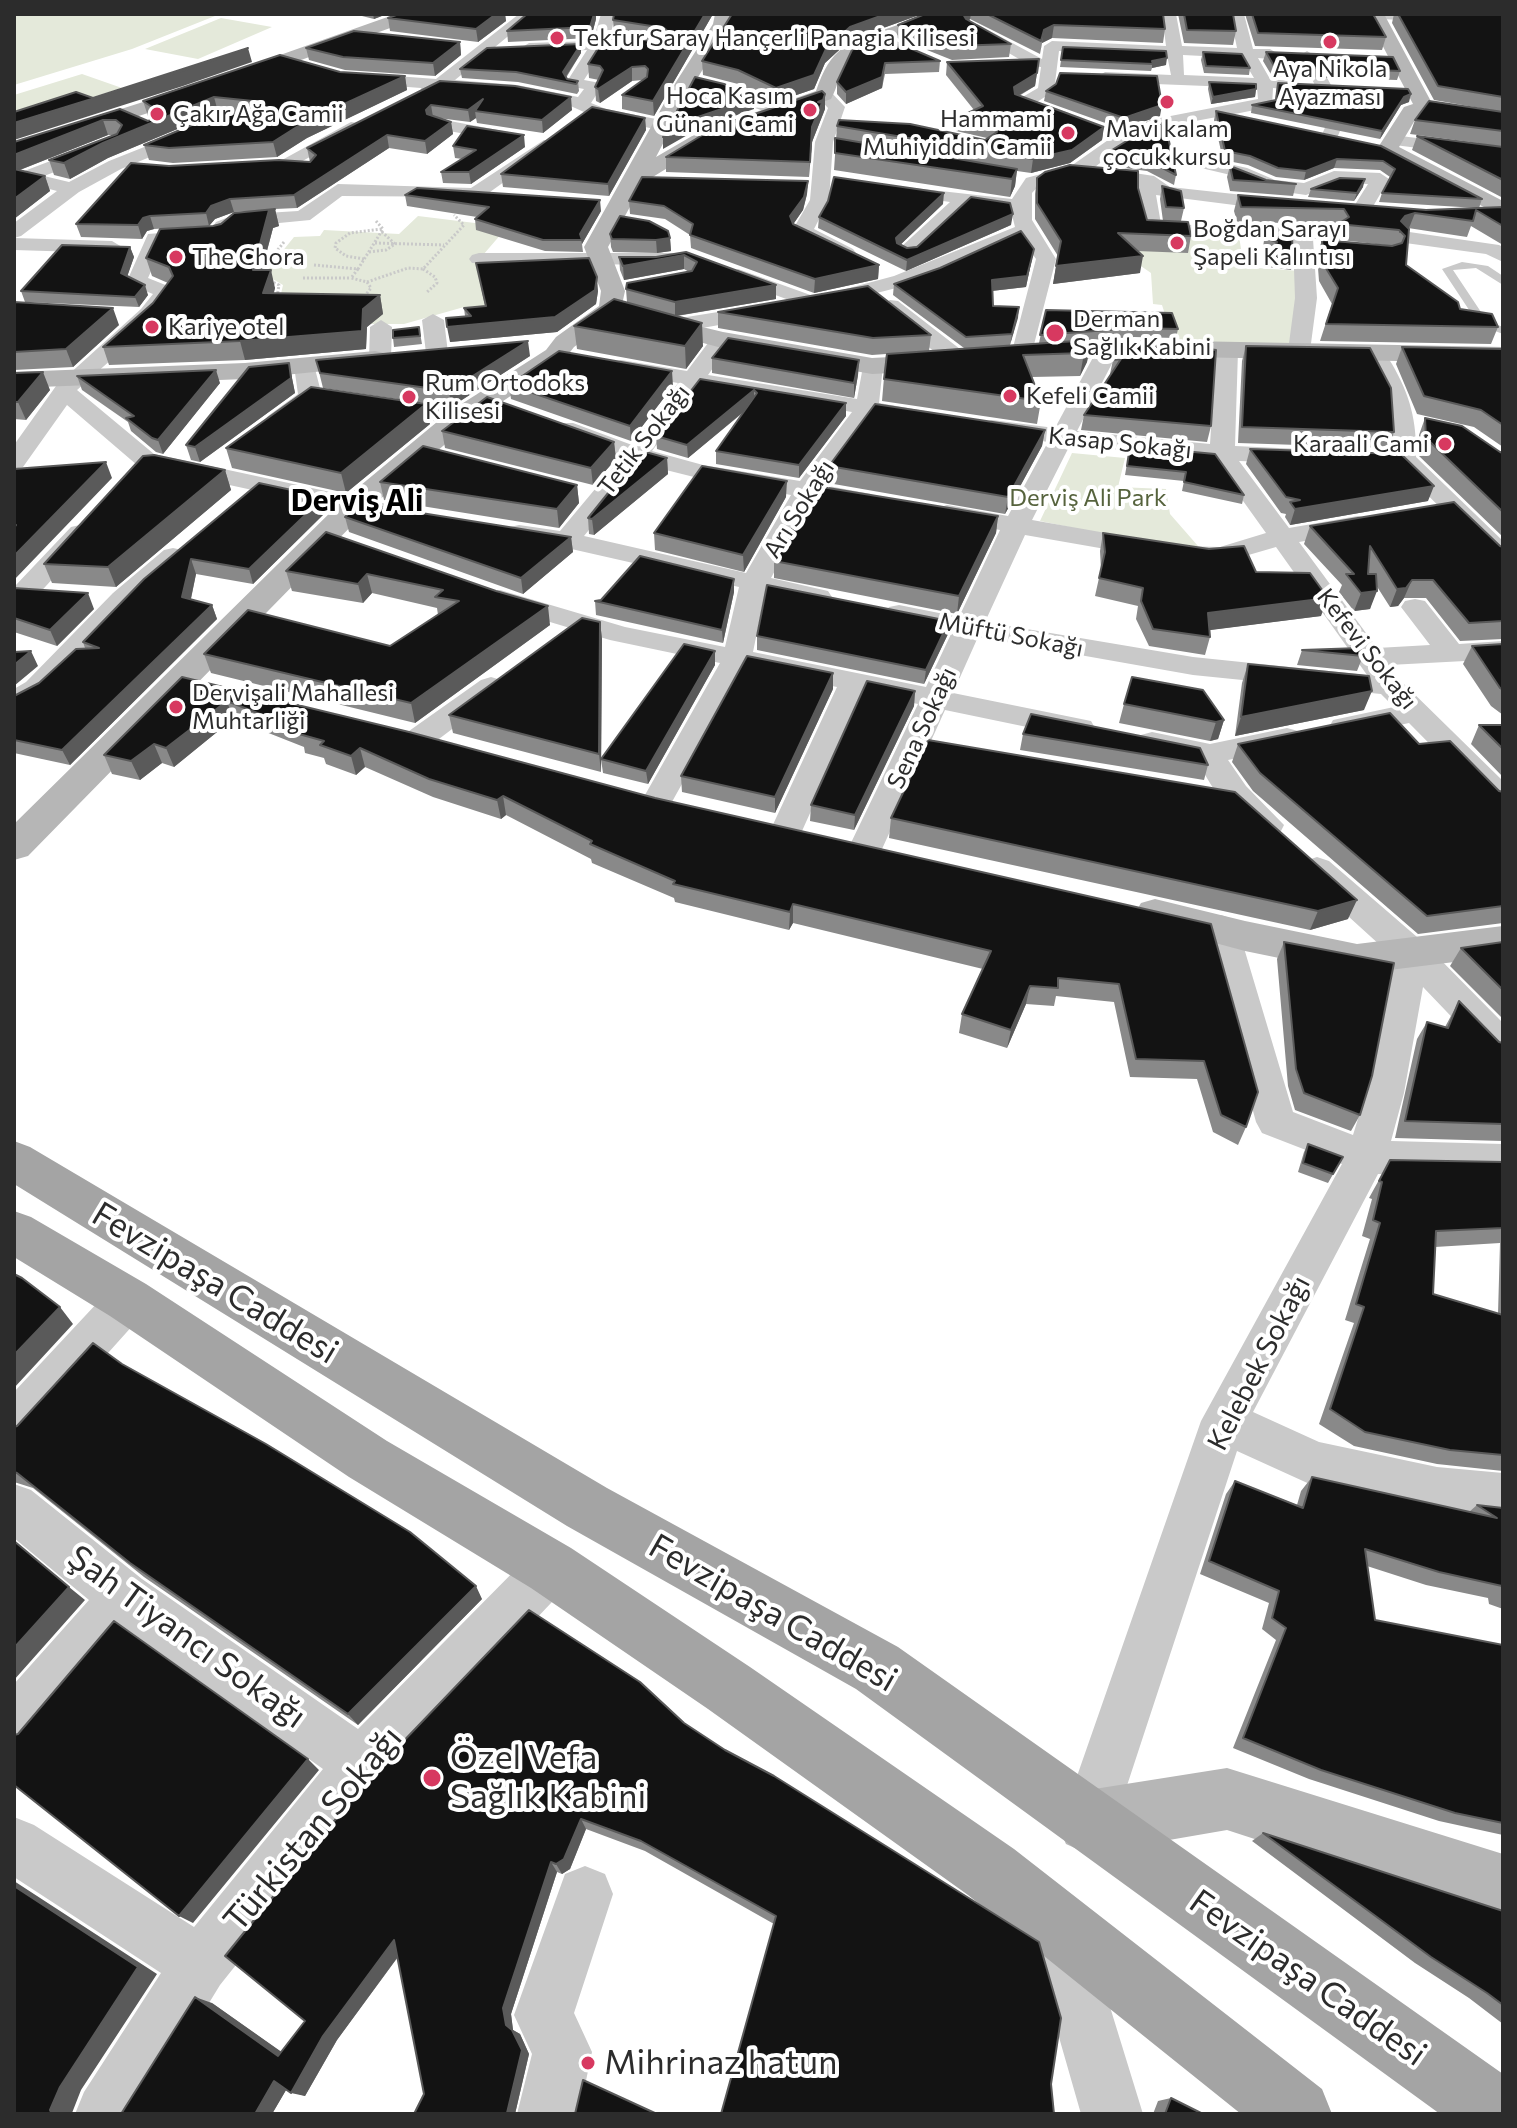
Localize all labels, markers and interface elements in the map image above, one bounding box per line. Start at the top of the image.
place label: Tekfur Saray Hançerli Panagia Kilisesi [573,24,975,52]
marker: Tekfur Saray Hançerli Panagia Kilisesi [548,29,566,47]
marker: Aya Nikola Ayazması [1321,33,1339,51]
place label: Aya Nikola Ayazması [1273,55,1387,111]
place label: Hoca Kasım Günani Cami [656,82,794,138]
marker: Mavi kalam çocuk kursu [1158,93,1176,111]
place label: Çakır Ağa Camii [173,100,344,128]
marker: Hoca Kasım Günani Cami [801,101,819,119]
marker: Çakır Ağa Camii [148,105,166,123]
place label: Hammami Muhiyiddin Camii [863,105,1052,161]
place label: Mavi kalam çocuk kursu [1103,115,1231,171]
marker: Hammami Muhiyiddin Camii [1059,124,1077,142]
place label: Boğdan Sarayı Şapeli Kalıntısı [1193,215,1351,271]
marker: Boğdan Sarayı Şapeli Kalıntısı [1168,234,1186,252]
place label: The Chora [192,243,305,271]
marker: The Chora [167,248,185,266]
place label: Derman Sağlık Kabini [1073,305,1211,361]
place label: Kariye otel [168,313,284,341]
marker: Kariye otel [143,318,161,336]
marker: Derman Sağlık Kabini [1044,322,1066,344]
place label: Rum Ortodoks Kilisesi [425,369,585,425]
street label: Tetik Sokağı [592,379,696,501]
place label: Kefeli Camii [1026,382,1154,410]
marker: Kefeli Camii [1001,387,1019,405]
marker: Rum Ortodoks Kilisesi [400,388,418,406]
street label: Kasap Sokağı [1047,421,1193,465]
place label: Karaali Cami [1293,430,1429,458]
marker: Karaali Cami [1436,435,1454,453]
street label: Arı Sokağı [758,455,840,563]
district label: Derviş Ali [291,483,423,519]
park label: Derviş Ali Park [1009,484,1167,512]
street label: Kefevi Sokağı [1311,583,1423,715]
street label: Müftü Sokağı [936,607,1086,663]
street label: Sena Sokağı [881,663,963,793]
place label: Dervişali Mahallesi Muhtarliği [192,679,394,735]
marker: Dervişali Mahallesi Muhtarliği [167,698,185,716]
street label: Fevzipaşa Caddesi [85,1194,345,1372]
street label: Kelebek Sokağı [1201,1270,1317,1456]
street label: Fevzipaşa Caddesi [642,1525,904,1701]
street label: Şah Tiyancı Sokağı [60,1537,314,1737]
street label: Türkistan Sokağı [215,1718,411,1940]
place label: Özel Vefa Sağlık Kabini [450,1738,646,1818]
marker: Özel Vefa Sağlık Kabini [421,1767,443,1789]
street label: Fevzipaşa Caddesi [1182,1881,1434,2075]
place label: Mihrinaz hatun [604,2043,837,2083]
marker: Mihrinaz hatun [579,2054,597,2072]

